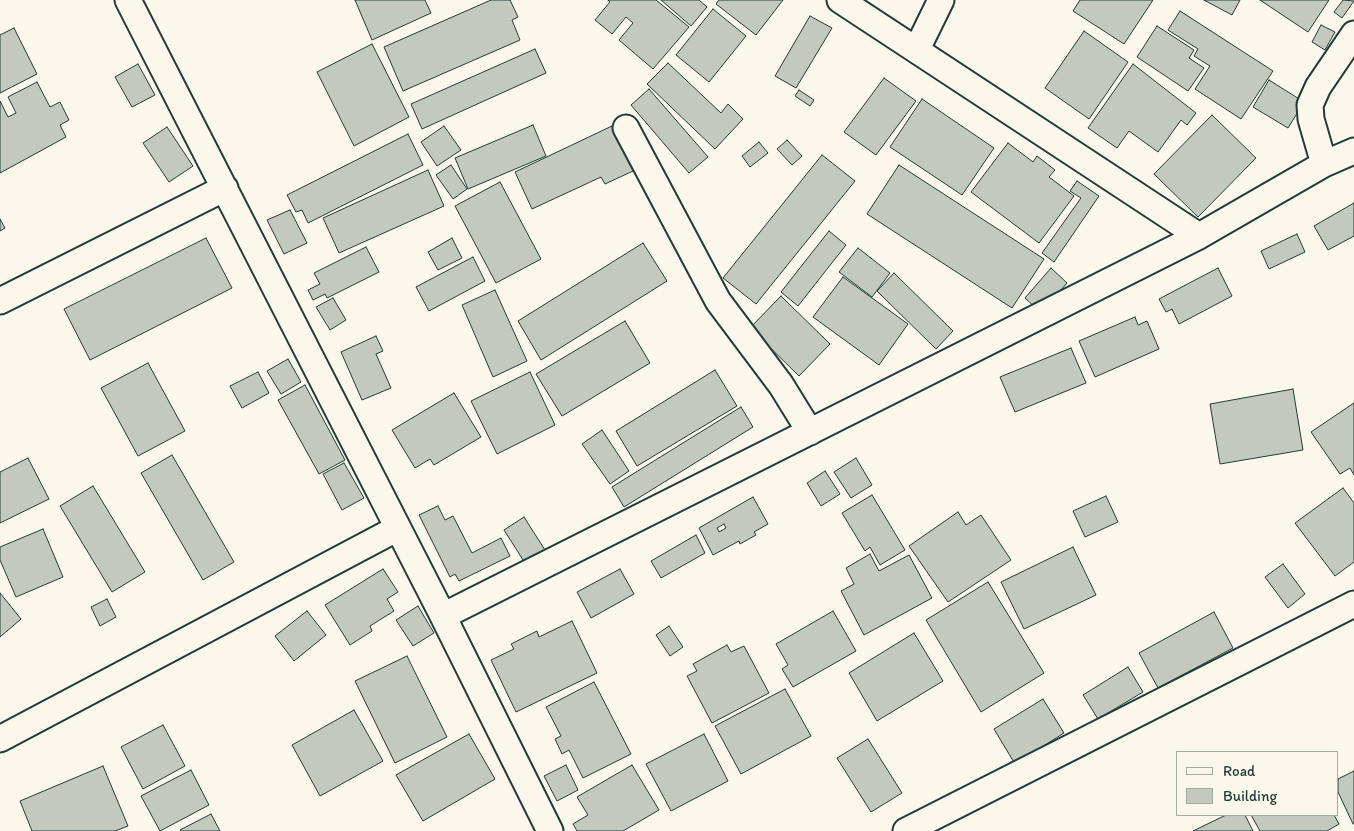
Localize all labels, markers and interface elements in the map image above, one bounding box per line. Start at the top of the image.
legend [1176,751,1339,816]
text: Road [1223,762,1255,780]
text: Building [1223,787,1277,805]

